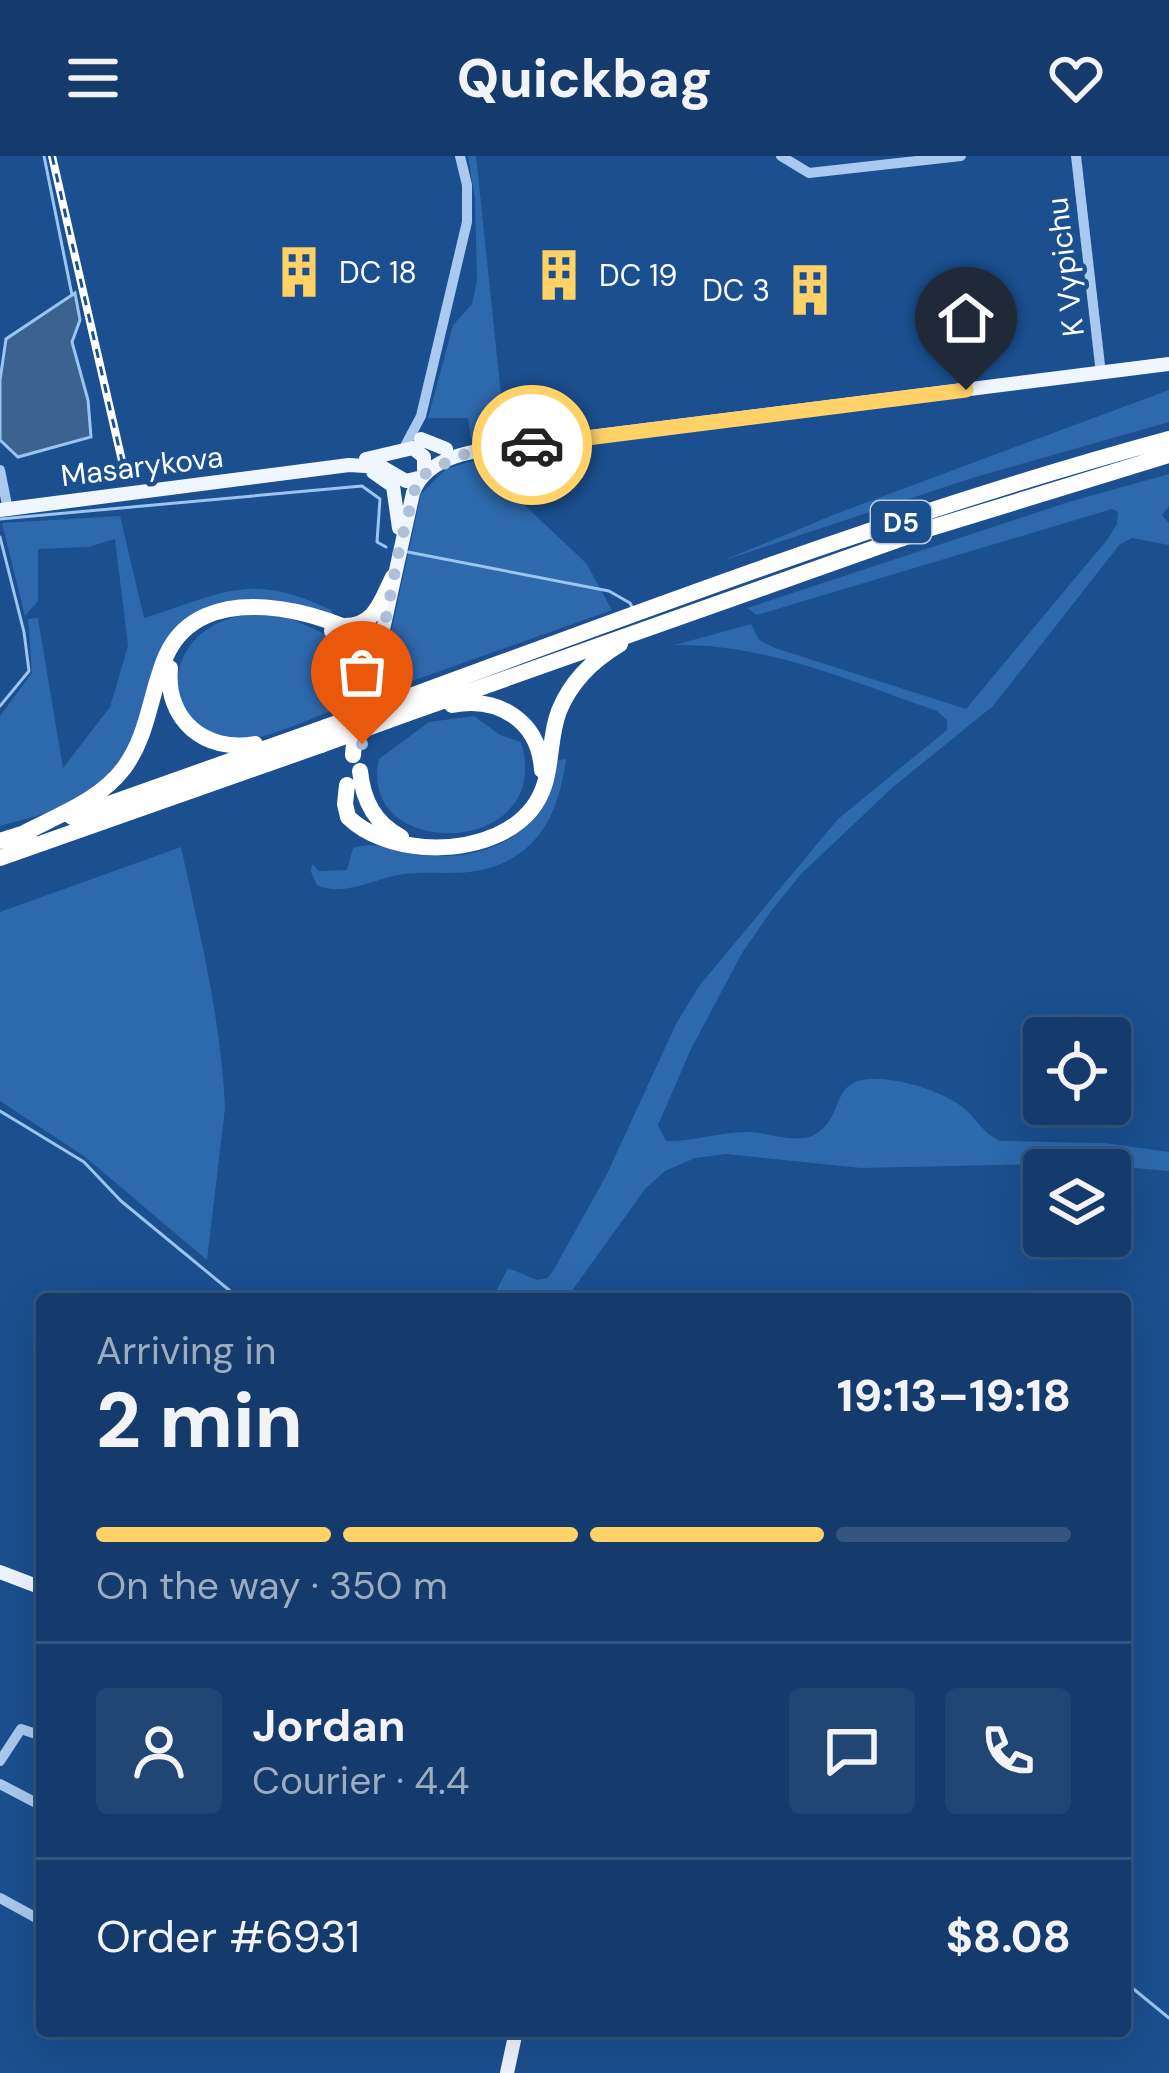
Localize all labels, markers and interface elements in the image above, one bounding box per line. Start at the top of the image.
text: Quickbag [457,43,712,114]
icon: menu [60,45,126,111]
icon: heart [1043,45,1109,111]
street label: K Vypichu [1037,195,1093,339]
building icon: DC 18 [270,243,328,301]
building icon: DC 19 [530,246,588,304]
place label: DC 18 [339,253,417,292]
place label: DC 19 [599,256,677,295]
building icon: DC 3 [781,261,839,319]
pin [915,267,1017,390]
place label: DC 3 [702,271,770,310]
icon: home [933,285,999,351]
courier [472,385,592,505]
icon: car [499,412,565,478]
street label: Masarykova [59,437,225,495]
road number: D5 [871,501,931,543]
pin [311,621,413,744]
icon: bag [329,639,395,705]
map controls [1023,1017,1131,1257]
button: locate [1023,1017,1131,1125]
button: layers [1023,1149,1131,1257]
text: Arriving in [96,1325,276,1376]
text: 19:13–19:18 [837,1366,1071,1425]
text: 2 min [96,1370,303,1471]
text: On the way · 350 m [96,1560,448,1611]
button: person [96,1688,222,1814]
button: chat [789,1688,915,1814]
button: phone [945,1688,1071,1814]
text: Jordan [252,1696,405,1755]
text: Courier · 4.4 [252,1755,469,1806]
text: Order #6931 [96,1907,360,1966]
text: $8.08 [946,1907,1071,1966]

